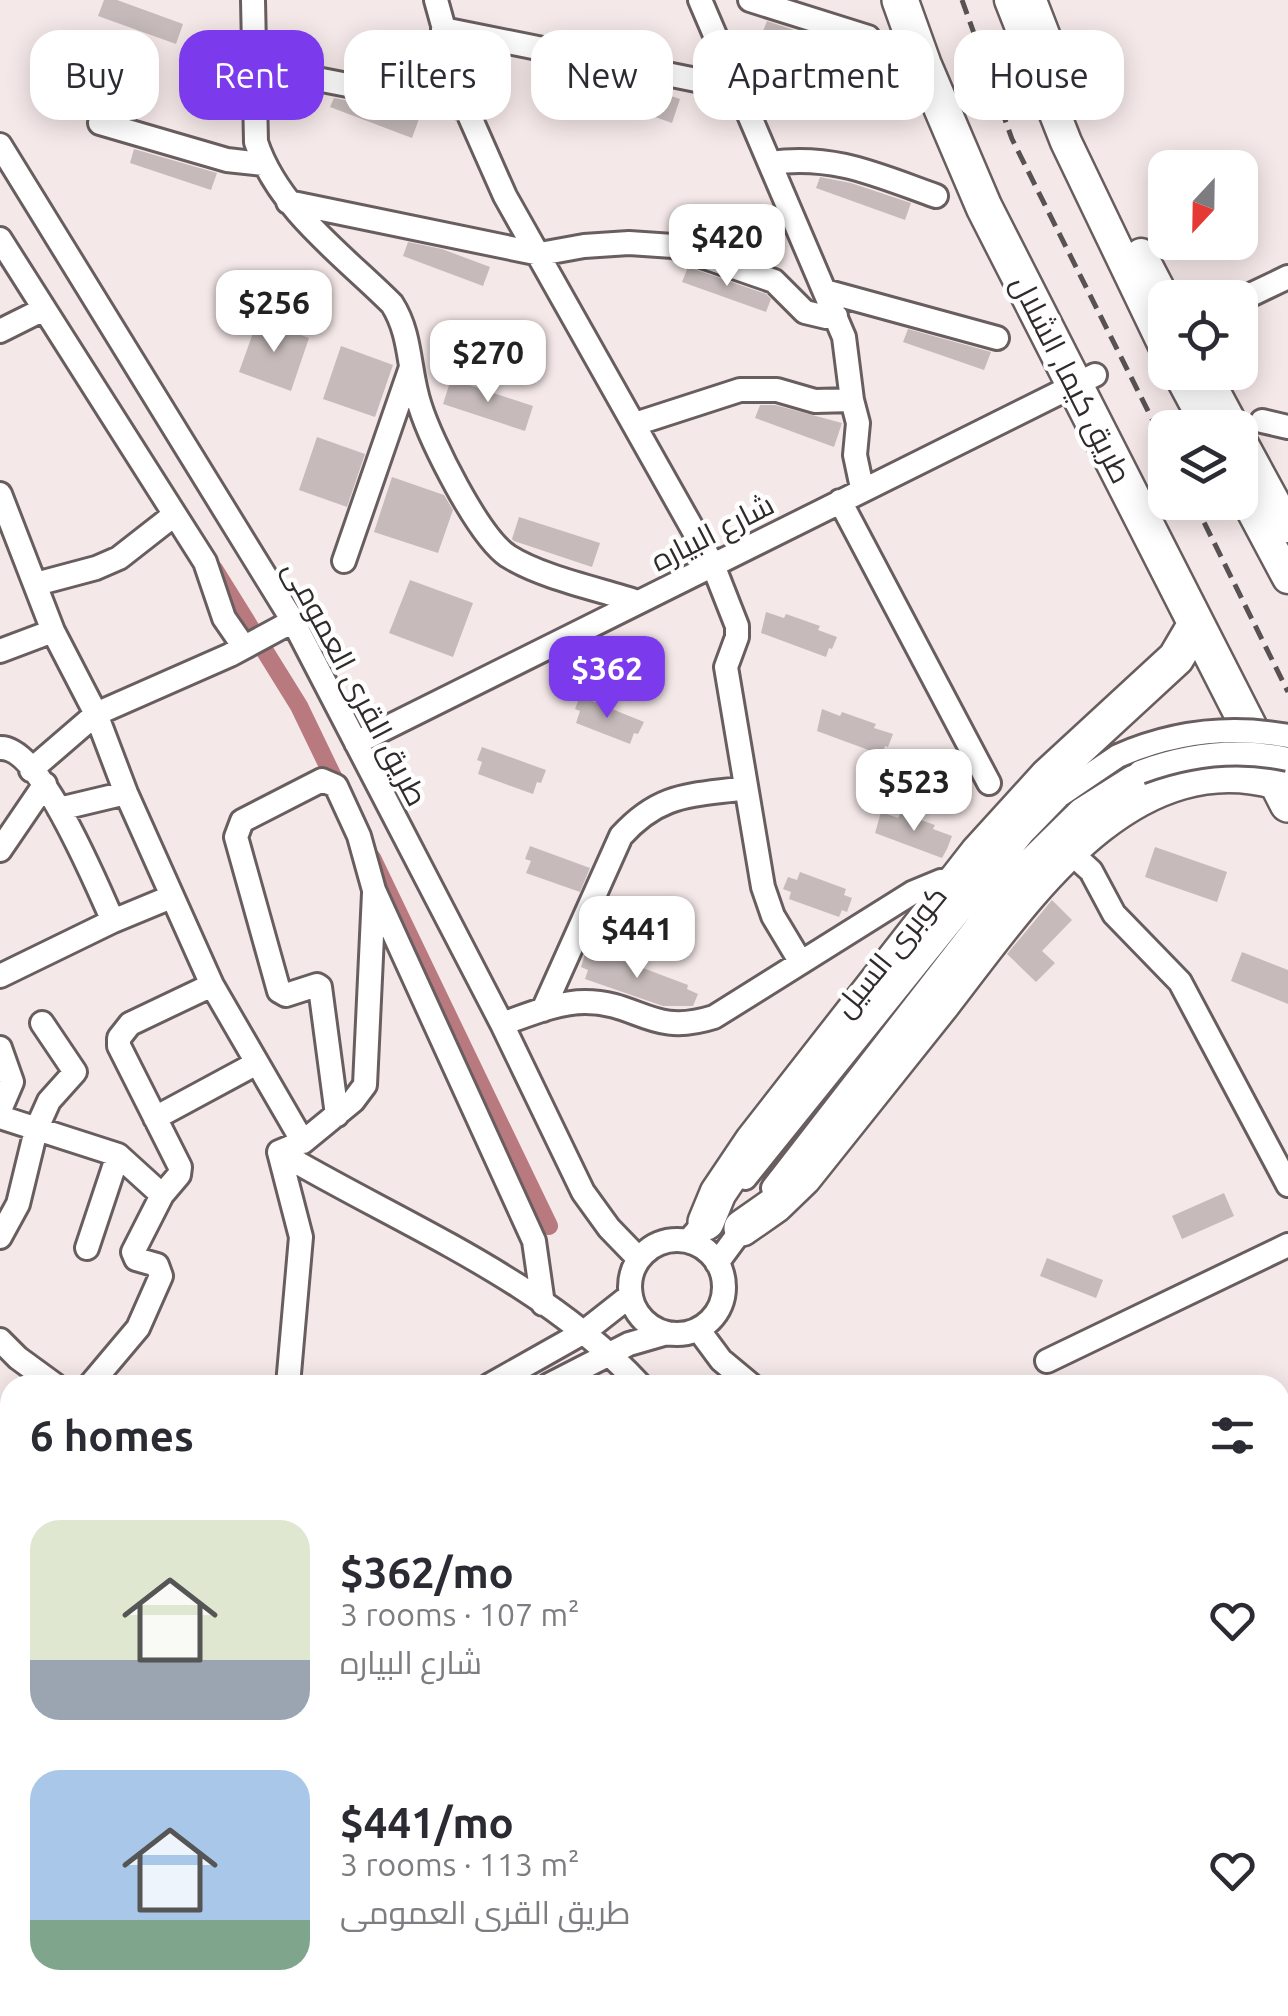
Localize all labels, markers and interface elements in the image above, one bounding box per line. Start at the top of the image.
chip: Buy [30,30,159,120]
chip: Rent [179,30,324,120]
chip: Filters [344,30,511,120]
chip: New [531,30,673,120]
chip: Apartment [693,30,934,120]
chip: House [954,30,1124,120]
north arrow [1148,150,1258,260]
map controls [1148,150,1258,520]
pin: $420 [668,204,786,289]
text: $420 [691,218,763,254]
street label: طريق كيما, الشلال [1003,269,1139,489]
pin: $256 [215,270,333,355]
button: locate [1148,280,1258,390]
text: $256 [238,284,310,320]
pin: $270 [429,320,547,405]
text: $270 [452,334,524,370]
button: layers [1148,410,1258,520]
street label: شارع البياره [645,487,781,581]
street label: طريق القرى العمومى [275,555,435,812]
pin: $362 [548,636,666,721]
text: $362 [571,650,643,686]
pin: $523 [855,749,973,834]
text: $523 [878,763,950,799]
street label: كوبرى السيل [827,879,955,1025]
pin: $441 [578,896,696,981]
text: $441 [601,910,673,946]
icon: filters [1205,1408,1260,1463]
text: 6 homes [30,1412,194,1459]
text: $362/mo [340,1549,514,1596]
icon: home [110,1560,230,1680]
icon: heart [1205,1593,1260,1648]
text: 3 rooms · 107 m² [340,1596,580,1632]
text: شارع البياره [340,1644,482,1680]
text: $441/mo [340,1799,514,1846]
icon: home [110,1810,230,1930]
icon: heart [1205,1843,1260,1898]
text: 3 rooms · 113 m² [340,1846,580,1882]
text: طريق القرى العمومى [340,1894,631,1930]

